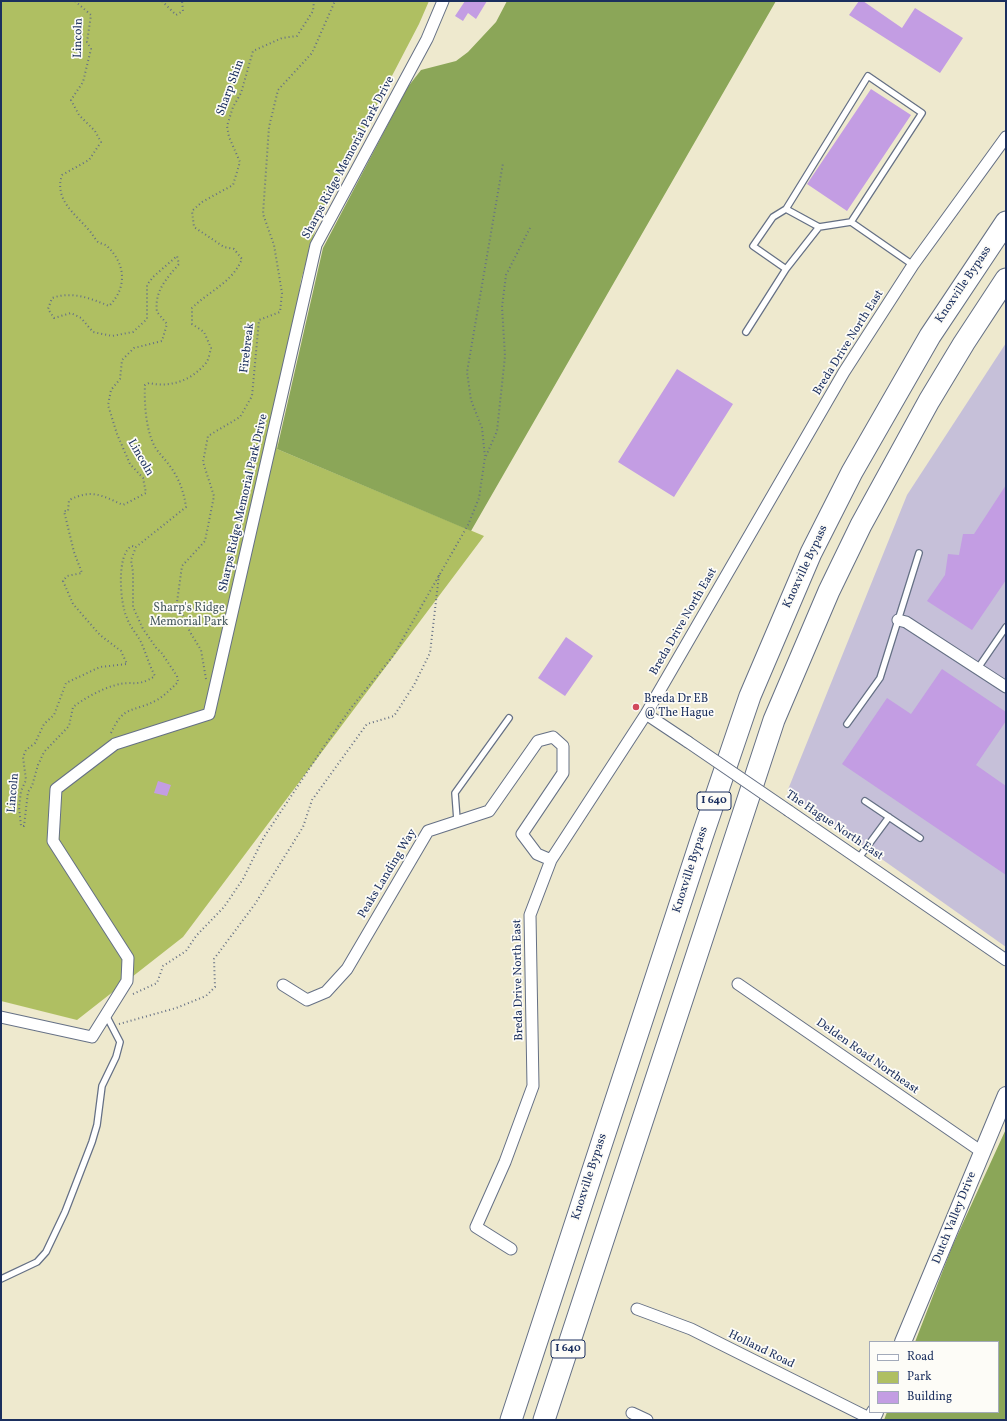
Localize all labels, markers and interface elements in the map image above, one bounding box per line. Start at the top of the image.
street label: Lincoln [71,18,87,58]
street label: Sharp Shin [214,58,248,118]
street label: Sharps Ridge Memorial Park Drive [300,74,398,242]
street label: Knoxville Bypass [933,244,995,326]
street label: Breda Drive North East [811,288,887,398]
street label: Firebreak [238,322,258,374]
street label: Sharps Ridge Memorial Park Drive [216,412,272,594]
street label: Lincoln [124,437,156,479]
street label: Knoxville Bypass [780,523,832,611]
street label: Breda Drive North East [647,566,721,678]
park label: Sharp's Ridge Memorial Park [150,602,228,630]
place label: Breda Dr EB @ The Hague [644,693,714,721]
marker: Breda Dr EB @ The Hague [631,702,641,712]
street label: Lincoln [5,773,23,813]
street label: The Hague North East [782,788,886,864]
road number: I 640 [697,792,731,810]
street label: Knoxville Bypass [670,825,712,915]
street label: Peaks Landing Way [356,827,420,921]
street label: Breda Drive North East [511,919,527,1041]
street label: Delden Road Northeast [813,1016,921,1098]
street label: Knoxville Bypass [569,1132,611,1222]
street label: Dutch Valley Drive [930,1170,980,1266]
street label: Holland Road [726,1328,796,1372]
road number: I 640 [551,1340,585,1358]
legend [869,1341,999,1413]
text: Road [907,1349,934,1365]
text: Park [907,1369,932,1385]
text: Building [907,1389,952,1405]

